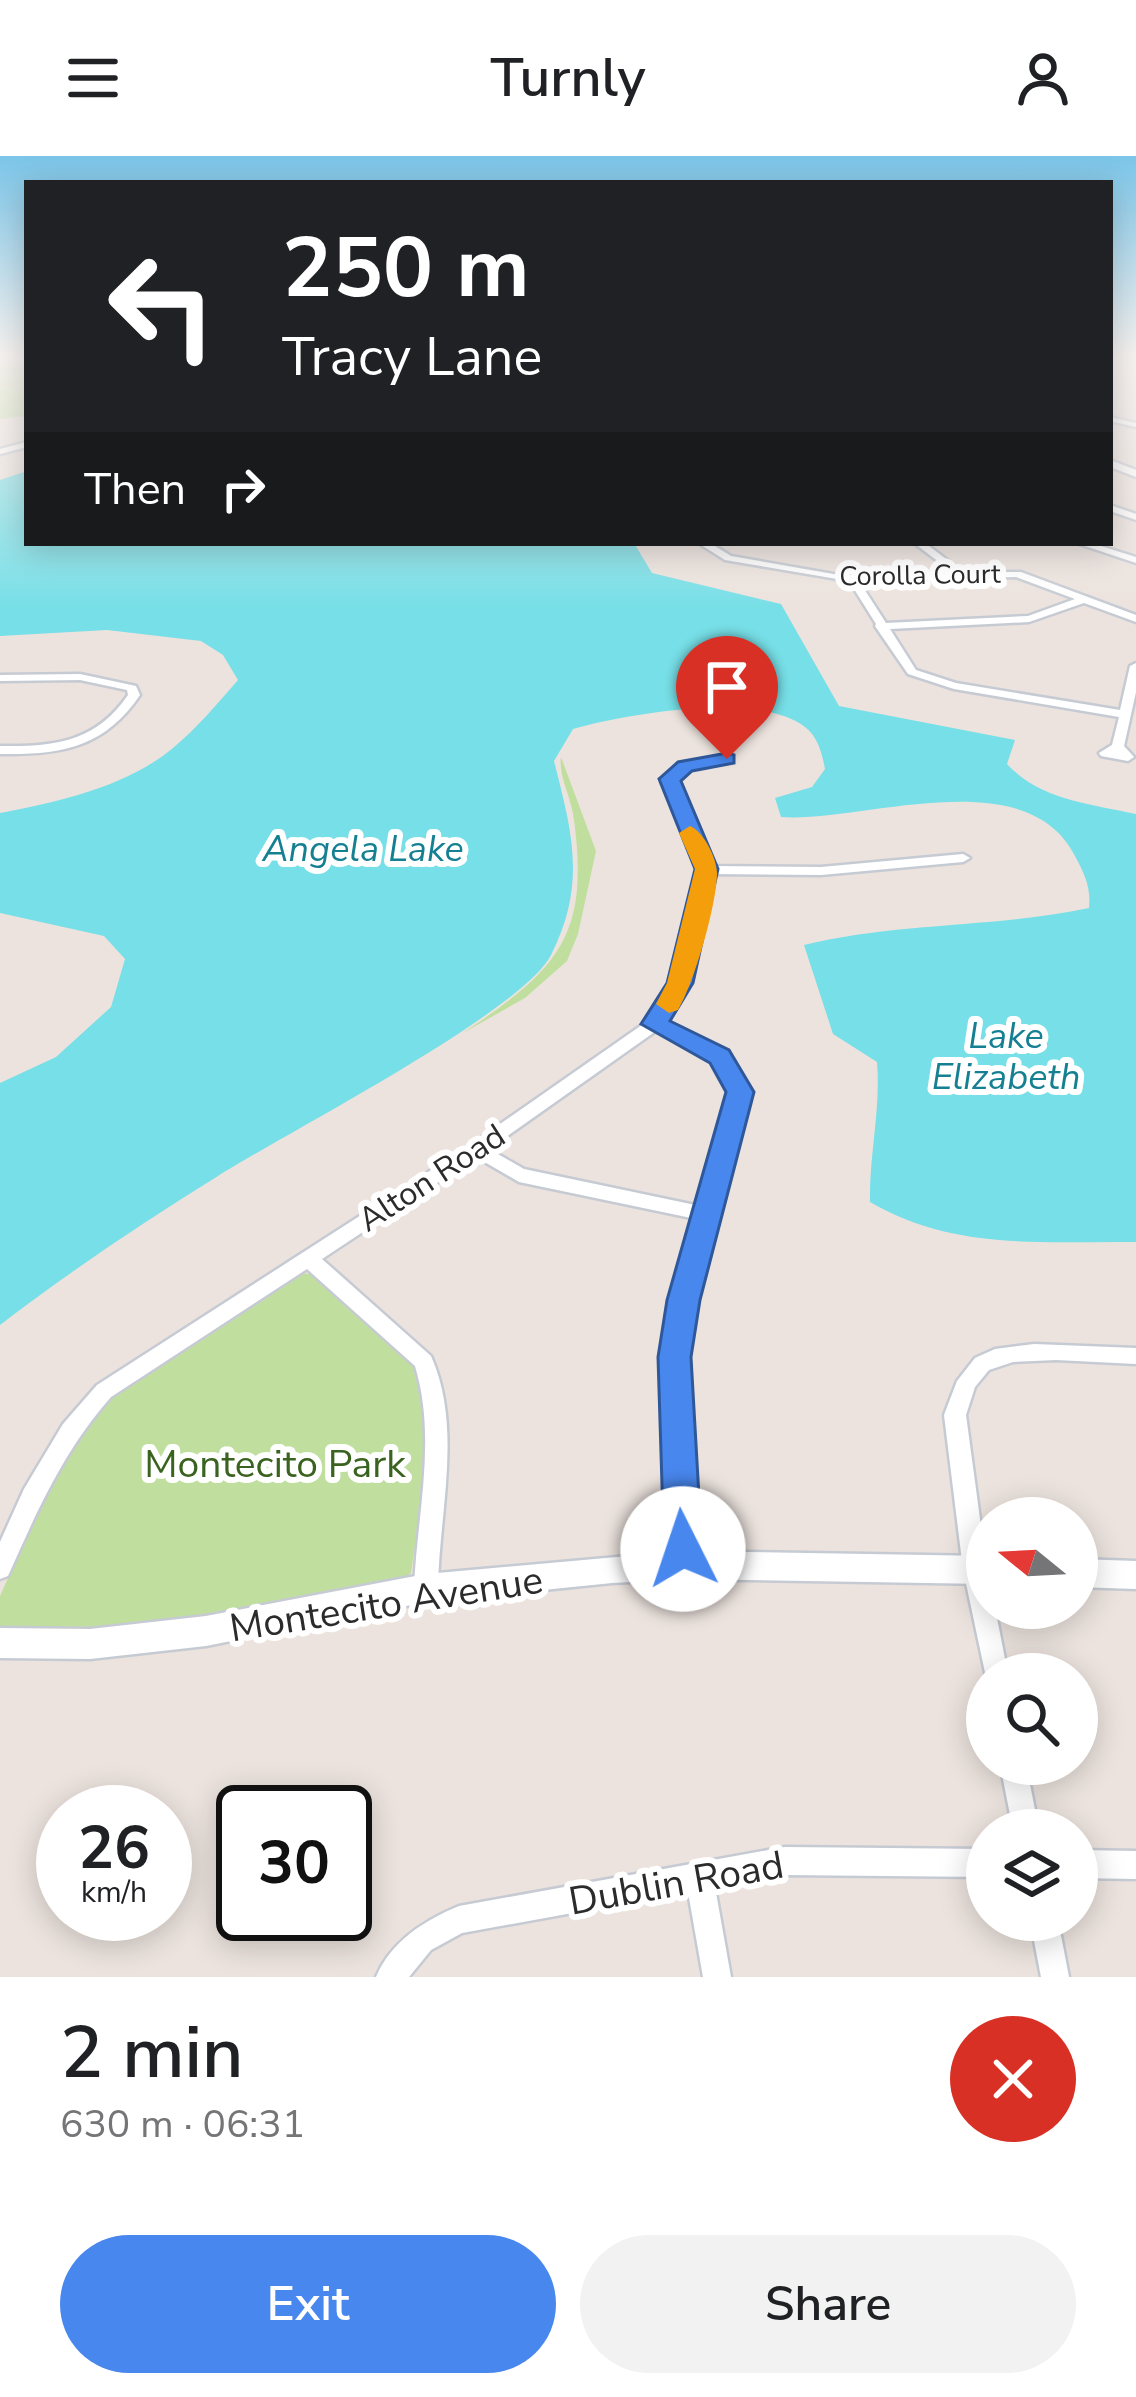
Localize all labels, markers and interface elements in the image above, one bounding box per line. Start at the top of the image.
text: Turnly [491,41,645,115]
icon: menu [60,45,126,111]
icon: person [1010,45,1076,111]
text: 250 m [282,211,530,326]
icon: left [84,228,240,384]
text: Tracy Lane [282,320,542,394]
icon: right [210,456,276,522]
text: Then [84,459,186,520]
street label: Corolla Court [839,556,1001,595]
pin [676,636,778,759]
icon: arrive [694,654,760,720]
water label: Angela Lake [261,825,464,874]
water label: Lake Elizabeth [932,1012,1080,1102]
street label: Alton Road [349,1114,514,1243]
park label: Montecito Park [144,1438,406,1491]
position arrow [620,1486,746,1612]
north arrow [966,1497,1098,1629]
map controls [966,1497,1098,1941]
street label: Montecito Avenue [226,1554,547,1655]
button: search [966,1653,1098,1785]
speed limit sign: 30 [216,1785,372,1941]
text: 26 [78,1807,150,1889]
button: layers [966,1809,1098,1941]
street label: Dublin Road [565,1839,788,1928]
text: km/h [81,1872,147,1913]
text: 2 min [60,2004,243,2102]
button: close [950,2016,1076,2142]
text: 630 m · 06:31 [60,2098,305,2151]
button: Exit [60,2235,556,2373]
button: Share [580,2235,1076,2373]

